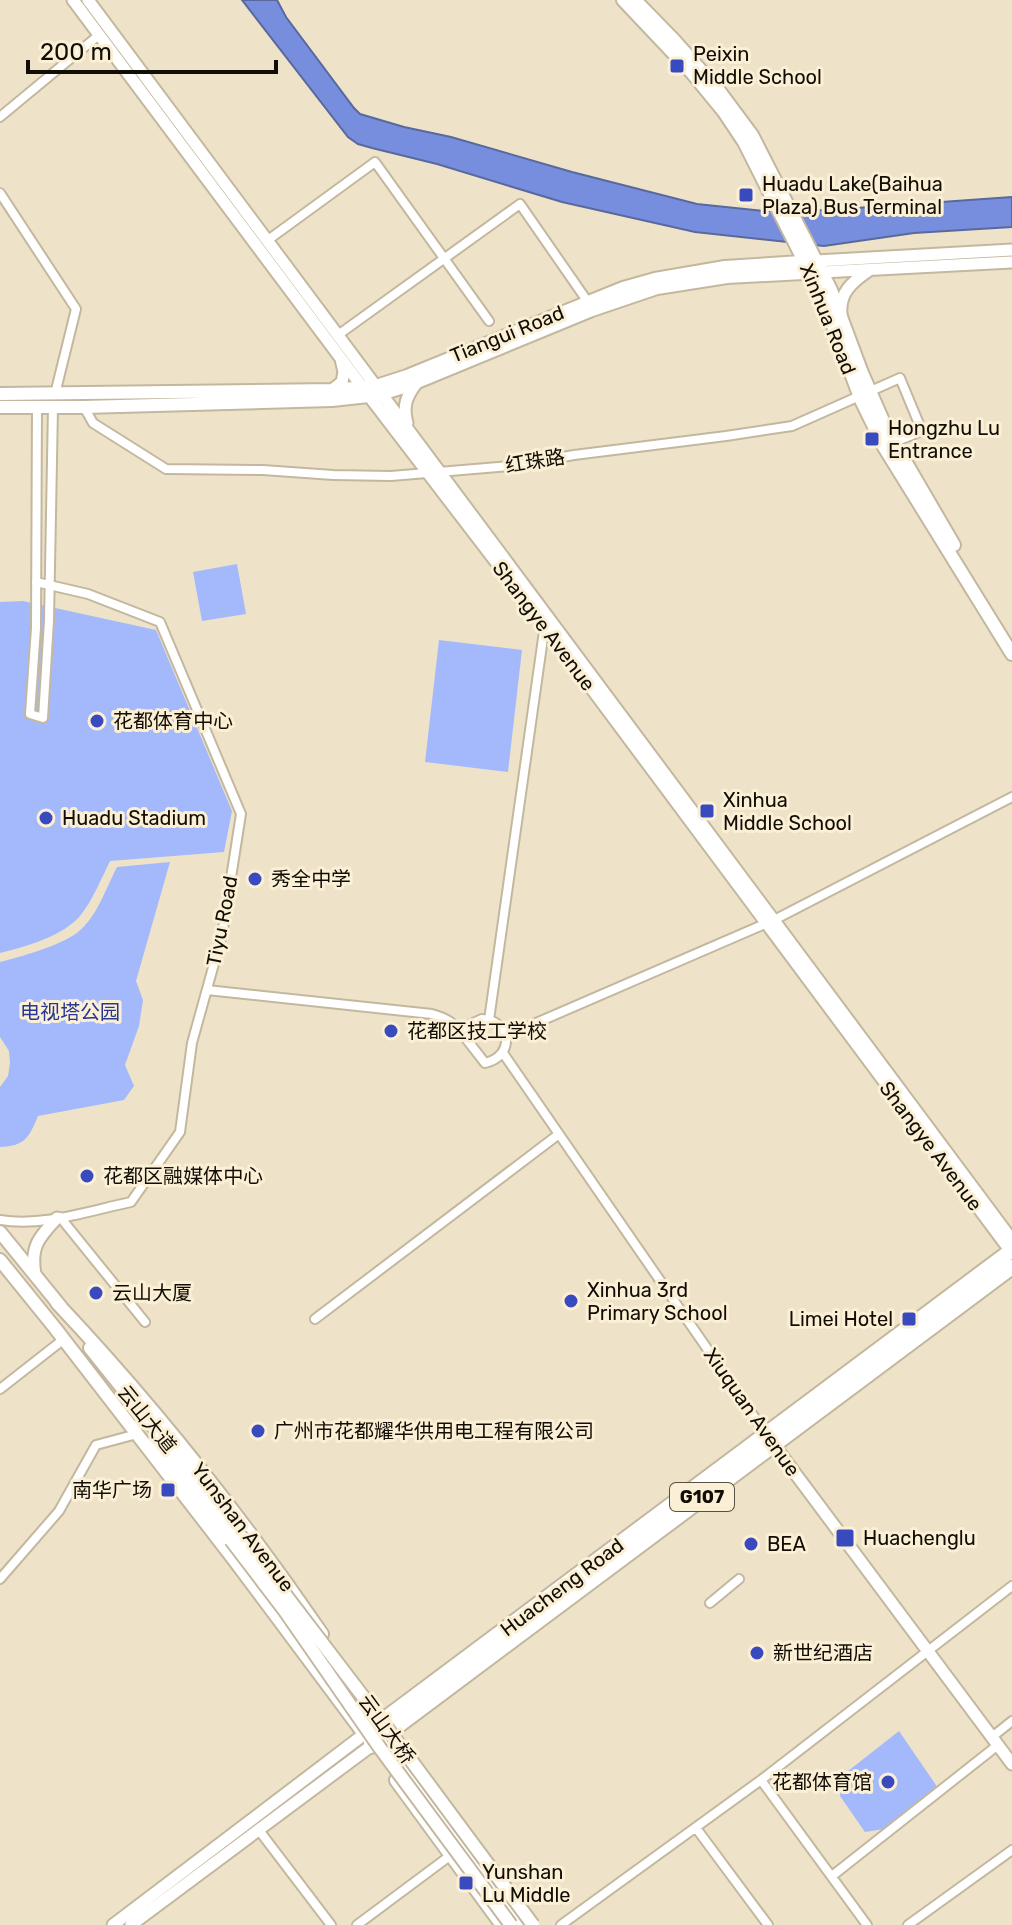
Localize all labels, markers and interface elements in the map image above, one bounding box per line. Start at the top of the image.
scale bar [28,24,276,74]
text: 200 m [40,38,112,66]
place label: Peixin Middle School [693,42,822,89]
marker: Peixin Middle School [668,57,686,75]
place label: Huadu Lake(Baihua Plaza) Bus Terminal [762,172,943,219]
marker: Huadu Lake(Baihua Plaza) Bus Terminal [737,186,755,204]
street label: Xinhua Road [795,260,861,378]
street label: Tiangui Road [447,300,567,368]
place label: Hongzhu Lu Entrance [888,416,1000,463]
marker: Hongzhu Lu Entrance [863,430,881,448]
street label: 红珠路 [503,444,567,478]
street label: Shangye Avenue [487,556,601,696]
place label: 花都体育中心 [113,709,233,733]
marker: 花都体育中心 [88,712,106,730]
place label: Xinhua Middle School [723,788,852,835]
marker: Xinhua Middle School [698,802,716,820]
place label: Huadu Stadium [62,806,206,830]
marker: Huadu Stadium [37,809,55,827]
place label: 秀全中学 [271,867,351,891]
marker: 秀全中学 [246,870,264,888]
street label: Tiyu Road [201,874,243,968]
park label: 电视塔公园 [20,1000,120,1024]
place label: 花都区技工学校 [407,1019,547,1043]
marker: 花都区技工学校 [382,1022,400,1040]
street label: Shangye Avenue [874,1076,988,1216]
place label: 花都区融媒体中心 [103,1164,263,1188]
marker: 花都区融媒体中心 [78,1167,96,1185]
place label: Xinhua 3rd Primary School [587,1278,728,1325]
place label: 云山大厦 [112,1281,192,1305]
marker: 云山大厦 [87,1284,105,1302]
marker: Xinhua 3rd Primary School [562,1292,580,1310]
place label: Limei Hotel [789,1307,893,1331]
marker: Limei Hotel [900,1310,918,1328]
street label: Xiuquan Avenue [699,1343,805,1481]
street label: 云山大道 [113,1380,181,1458]
place label: 广州市花都耀华供用电工程有限公司 [274,1419,594,1443]
marker: 广州市花都耀华供用电工程有限公司 [249,1422,267,1440]
street label: Yunshan Avenue [187,1458,299,1596]
place label: 南华广场 [72,1478,152,1502]
marker: 南华广场 [159,1481,177,1499]
road number: G107 [670,1483,734,1511]
place label: Huachenglu [863,1526,976,1550]
marker: Huachenglu [834,1527,856,1549]
place label: BEA [767,1532,806,1556]
street label: Huacheng Road [496,1533,628,1641]
marker: BEA [742,1535,760,1553]
place label: 新世纪酒店 [773,1641,873,1665]
marker: 新世纪酒店 [748,1644,766,1662]
street label: 云山大桥 [354,1690,420,1768]
place label: 花都体育馆 [772,1770,872,1794]
marker: 花都体育馆 [879,1773,897,1791]
place label: Yunshan Lu Middle [482,1860,570,1907]
marker: Yunshan Lu Middle [457,1874,475,1892]

